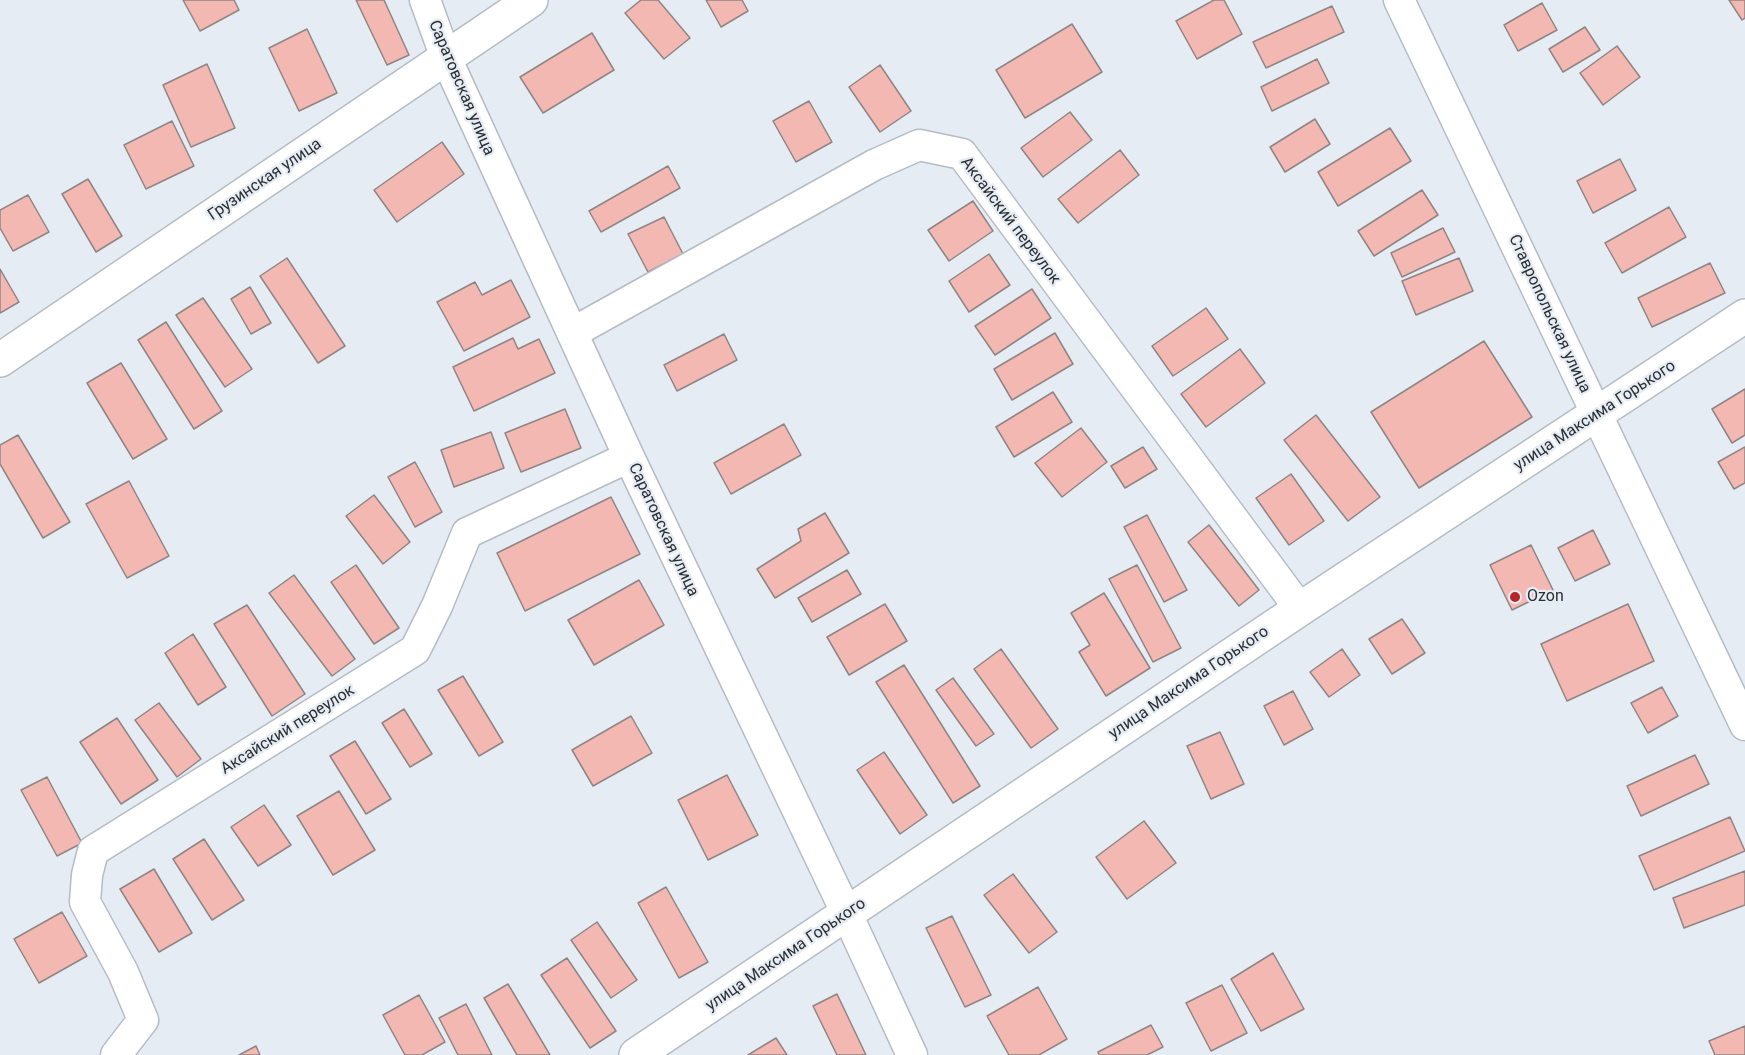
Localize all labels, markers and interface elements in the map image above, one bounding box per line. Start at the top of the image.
street label: Саратовская улица [424,18,498,158]
street label: Грузинская улица [205,135,325,225]
street label: Аксайский переулок [956,154,1064,288]
street label: Ставропольская улица [1504,232,1594,396]
street label: улица Максима Горького [1511,357,1679,475]
street label: Саратовская улица [624,460,702,600]
place label: Ozon [1527,587,1564,607]
marker: Ozon [1508,590,1522,604]
street label: улица Максима Горького [1105,622,1273,744]
street label: Аксайский переулок [218,681,358,779]
street label: улица Максима Горького [702,894,870,1016]

